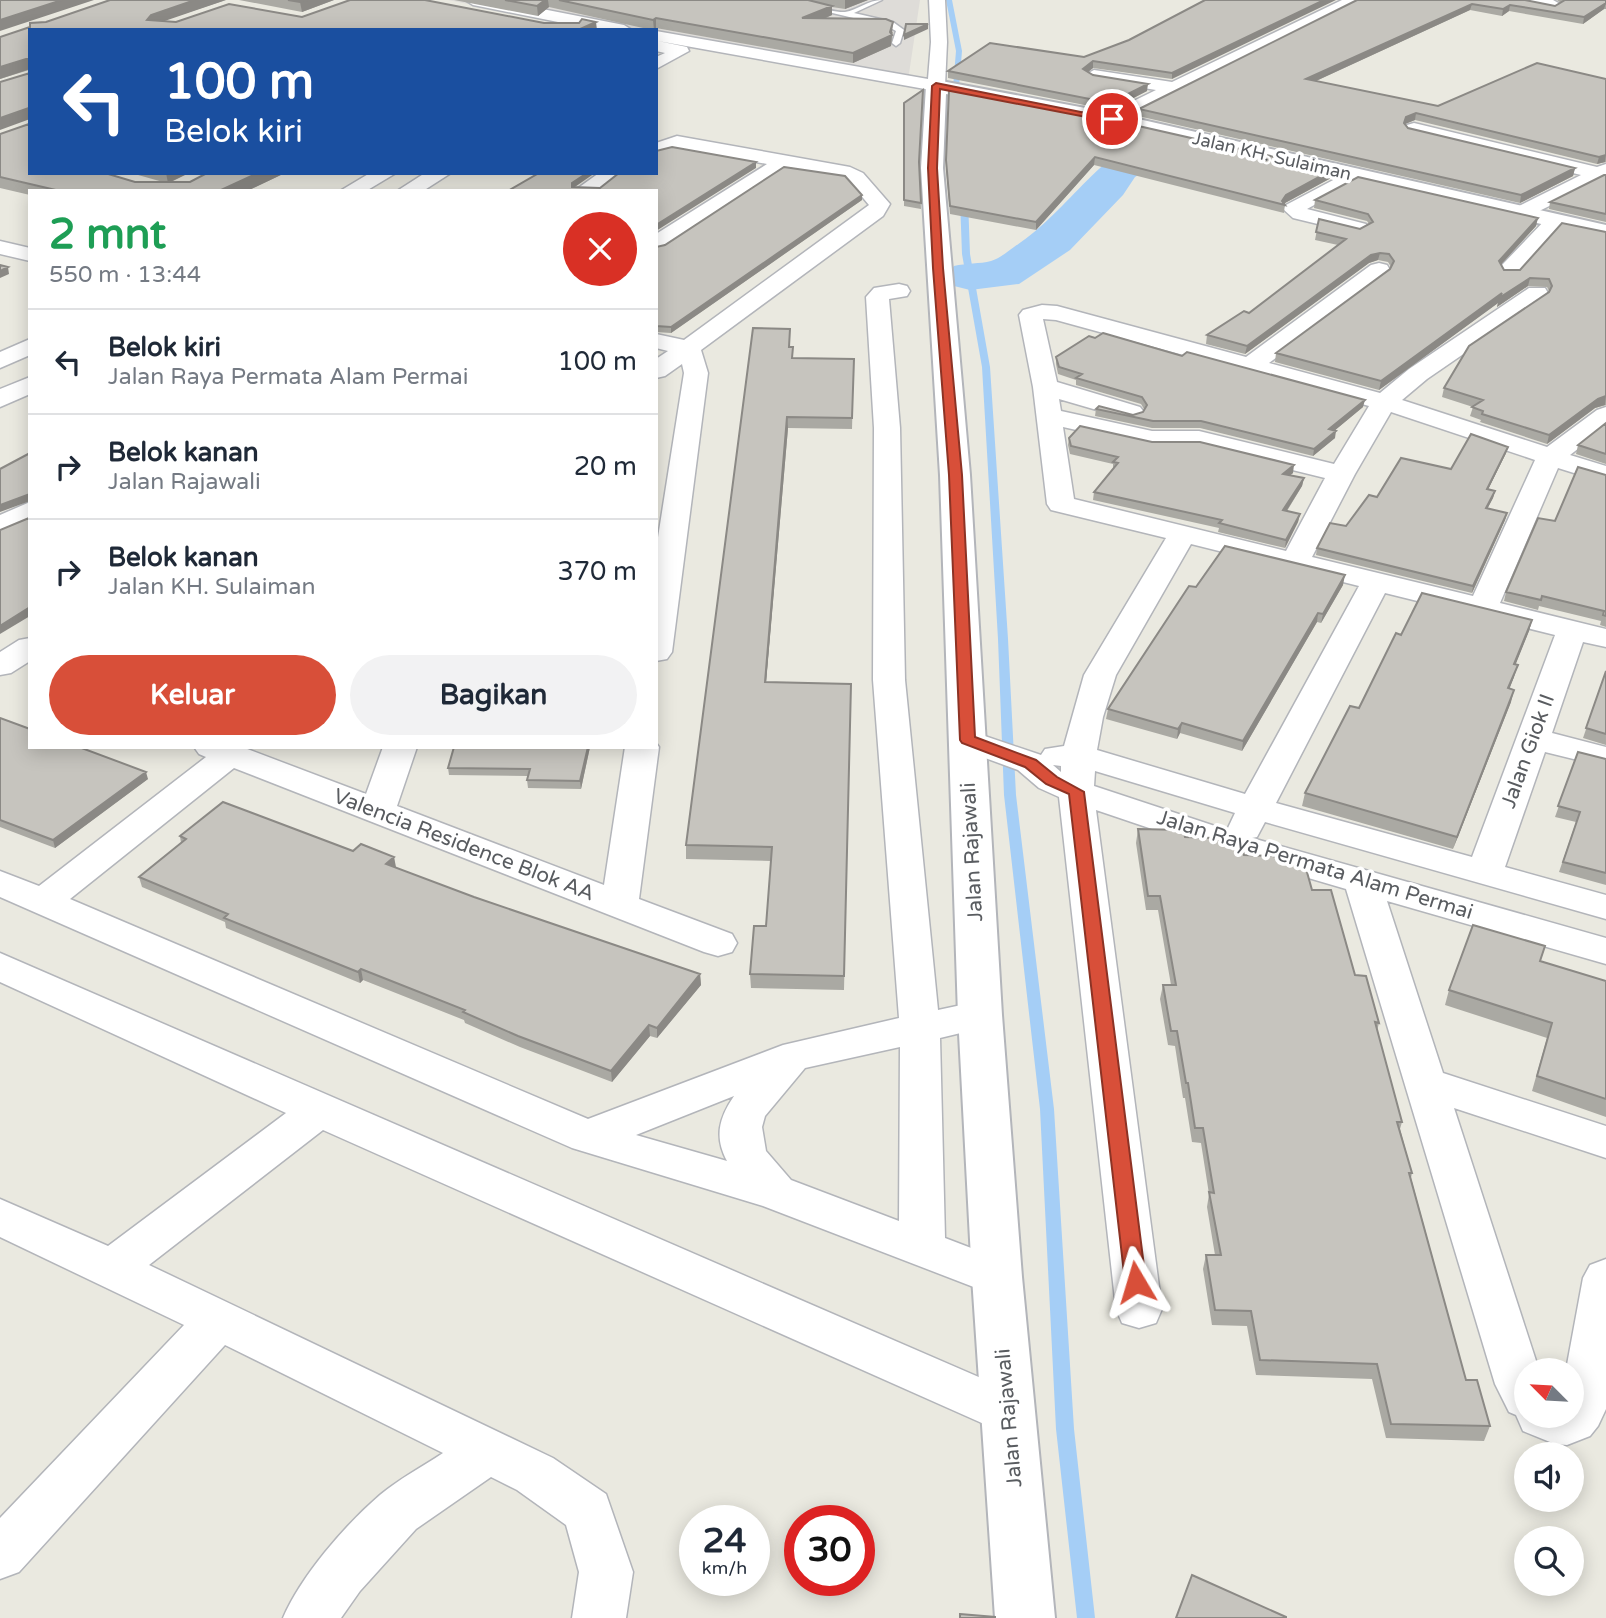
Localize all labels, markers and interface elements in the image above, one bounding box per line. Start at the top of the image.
text: 100 m [164,53,314,112]
icon: left [49,56,140,147]
pin [1082,89,1142,149]
icon: arrive [1093,100,1131,138]
text: Belok kiri [164,113,303,151]
street label: Jalan KH. Sulaiman [1190,127,1354,185]
text: 2 mnt [49,209,166,260]
button: close [563,212,637,286]
text: 550 m · 13:44 [49,261,201,289]
text: Belok kiri [108,332,221,363]
icon: left [49,343,87,381]
text: 100 m [557,346,637,377]
text: Jalan Raya Permata Alam Permai [108,363,468,391]
text: Belok kanan [108,437,259,468]
icon: right [49,448,87,486]
text: 20 m [574,451,637,482]
text: Jalan Rajawali [108,468,261,496]
text: Belok kanan [108,542,259,573]
icon: right [49,553,87,591]
text: 370 m [557,556,637,587]
text: Jalan KH. Sulaiman [108,573,315,601]
button: Keluar [49,655,336,735]
button: Bagikan [350,655,637,735]
street label: Jalan Giok II [1496,691,1560,811]
street label: Jalan Rajawali [956,782,988,922]
street label: Valencia Residence Blok AA [330,784,598,906]
street label: Jalan Raya Permata Alam Permai [1154,805,1476,925]
position arrow [1099,1245,1173,1319]
street label: Jalan Rajawali [990,1348,1028,1488]
north arrow [1514,1358,1584,1428]
map controls [1514,1358,1584,1596]
button: sound [1514,1442,1584,1512]
speed limit sign: 30 [784,1505,875,1596]
text: 24 [703,1520,746,1562]
button: search [1514,1526,1584,1596]
text: km/h [702,1557,747,1579]

